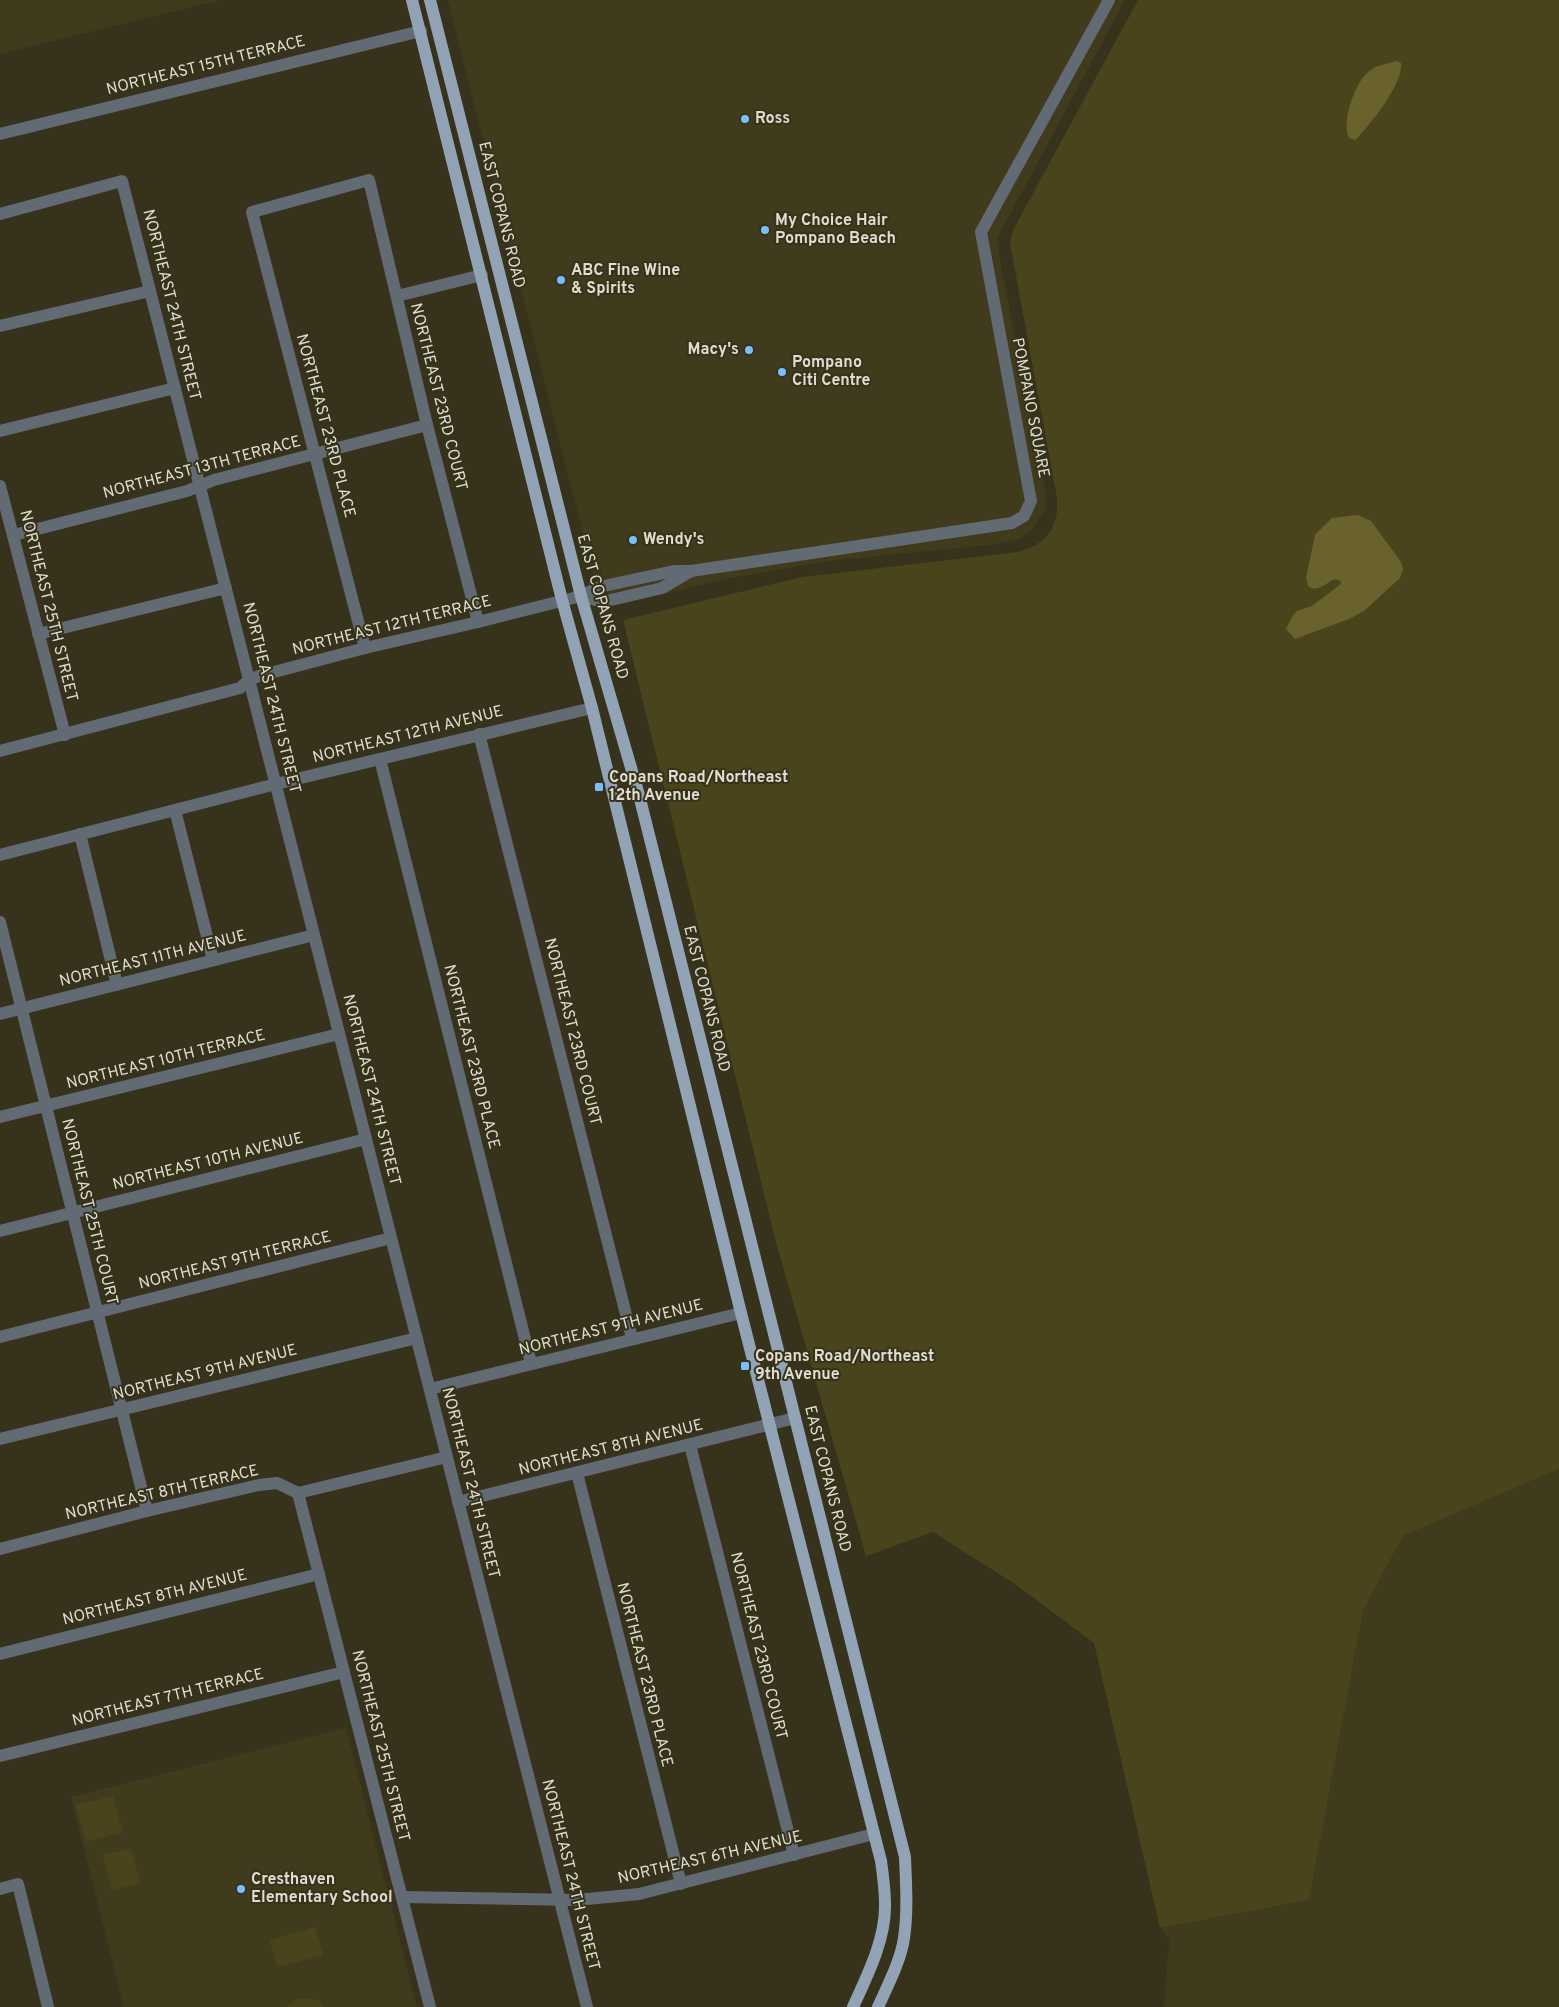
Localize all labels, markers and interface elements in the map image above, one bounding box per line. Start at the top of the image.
street label: NORTHEAST 15TH TERRACE [104,32,308,100]
place label: Ross [755,109,790,129]
marker: Ross [739,113,751,125]
street label: EAST COPANS ROAD [473,140,529,290]
street label: NORTHEAST 24TH STREET [138,207,204,403]
place label: My Choice Hair Pompano Beach [775,211,896,249]
marker: My Choice Hair Pompano Beach [759,224,771,236]
place label: ABC Fine Wine & Spirits [571,261,680,299]
marker: ABC Fine Wine & Spirits [555,274,567,286]
street label: NORTHEAST 23RD COURT [405,301,471,493]
street label: NORTHEAST 23RD PLACE [291,332,359,520]
street label: POMPANO SQUARE [1007,336,1053,480]
place label: Macy's [688,340,739,360]
marker: Macy's [743,344,755,356]
place label: Pompano Citi Centre [792,353,870,391]
marker: Pompano Citi Centre [776,366,788,378]
street label: NORTHEAST 13TH TERRACE [101,432,303,504]
street label: NORTHEAST 25TH STREET [14,508,82,704]
place label: Wendy's [643,530,705,550]
street label: EAST COPANS ROAD [572,532,632,682]
marker: Wendy's [627,534,639,546]
street label: NORTHEAST 12TH TERRACE [290,592,494,660]
street label: NORTHEAST 24TH STREET [238,600,304,796]
street label: NORTHEAST 12TH AVENUE [311,702,505,768]
place label: Copans Road/Northeast 12th Avenue [609,768,788,806]
marker: Copans Road/Northeast 12th Avenue [593,781,605,793]
street label: EAST COPANS ROAD [678,924,734,1074]
street label: NORTHEAST 11TH AVENUE [57,926,249,992]
street label: NORTHEAST 23RD COURT [539,936,605,1128]
street label: NORTHEAST 23RD PLACE [438,963,504,1151]
street label: NORTHEAST 24TH STREET [338,992,404,1188]
street label: NORTHEAST 10TH TERRACE [64,1026,268,1094]
street label: NORTHEAST 25TH COURT [56,1117,122,1307]
street label: NORTHEAST 10TH AVENUE [111,1129,305,1195]
street label: NORTHEAST 9TH TERRACE [137,1227,333,1295]
street label: NORTHEAST 9TH AVENUE [517,1295,705,1361]
street label: NORTHEAST 9TH AVENUE [111,1340,299,1406]
place label: Copans Road/Northeast 9th Avenue [755,1347,934,1385]
marker: Copans Road/Northeast 9th Avenue [739,1360,751,1372]
street label: NORTHEAST 24TH STREET [437,1385,503,1581]
street label: EAST COPANS ROAD [799,1404,855,1554]
street label: NORTHEAST 8TH AVENUE [517,1415,705,1481]
street label: NORTHEAST 8TH TERRACE [63,1461,261,1525]
street label: NORTHEAST 23RD COURT [725,1550,791,1742]
street label: NORTHEAST 8TH AVENUE [61,1565,249,1631]
street label: NORTHEAST 23RD PLACE [611,1581,677,1769]
street label: NORTHEAST 25TH STREET [346,1648,414,1844]
street label: NORTHEAST 7TH TERRACE [70,1664,266,1732]
street label: NORTHEAST 24TH STREET [537,1777,603,1973]
street label: NORTHEAST 6TH AVENUE [616,1827,804,1889]
place label: Cresthaven Elementary School [251,1870,393,1908]
marker: Cresthaven Elementary School [235,1883,247,1895]

